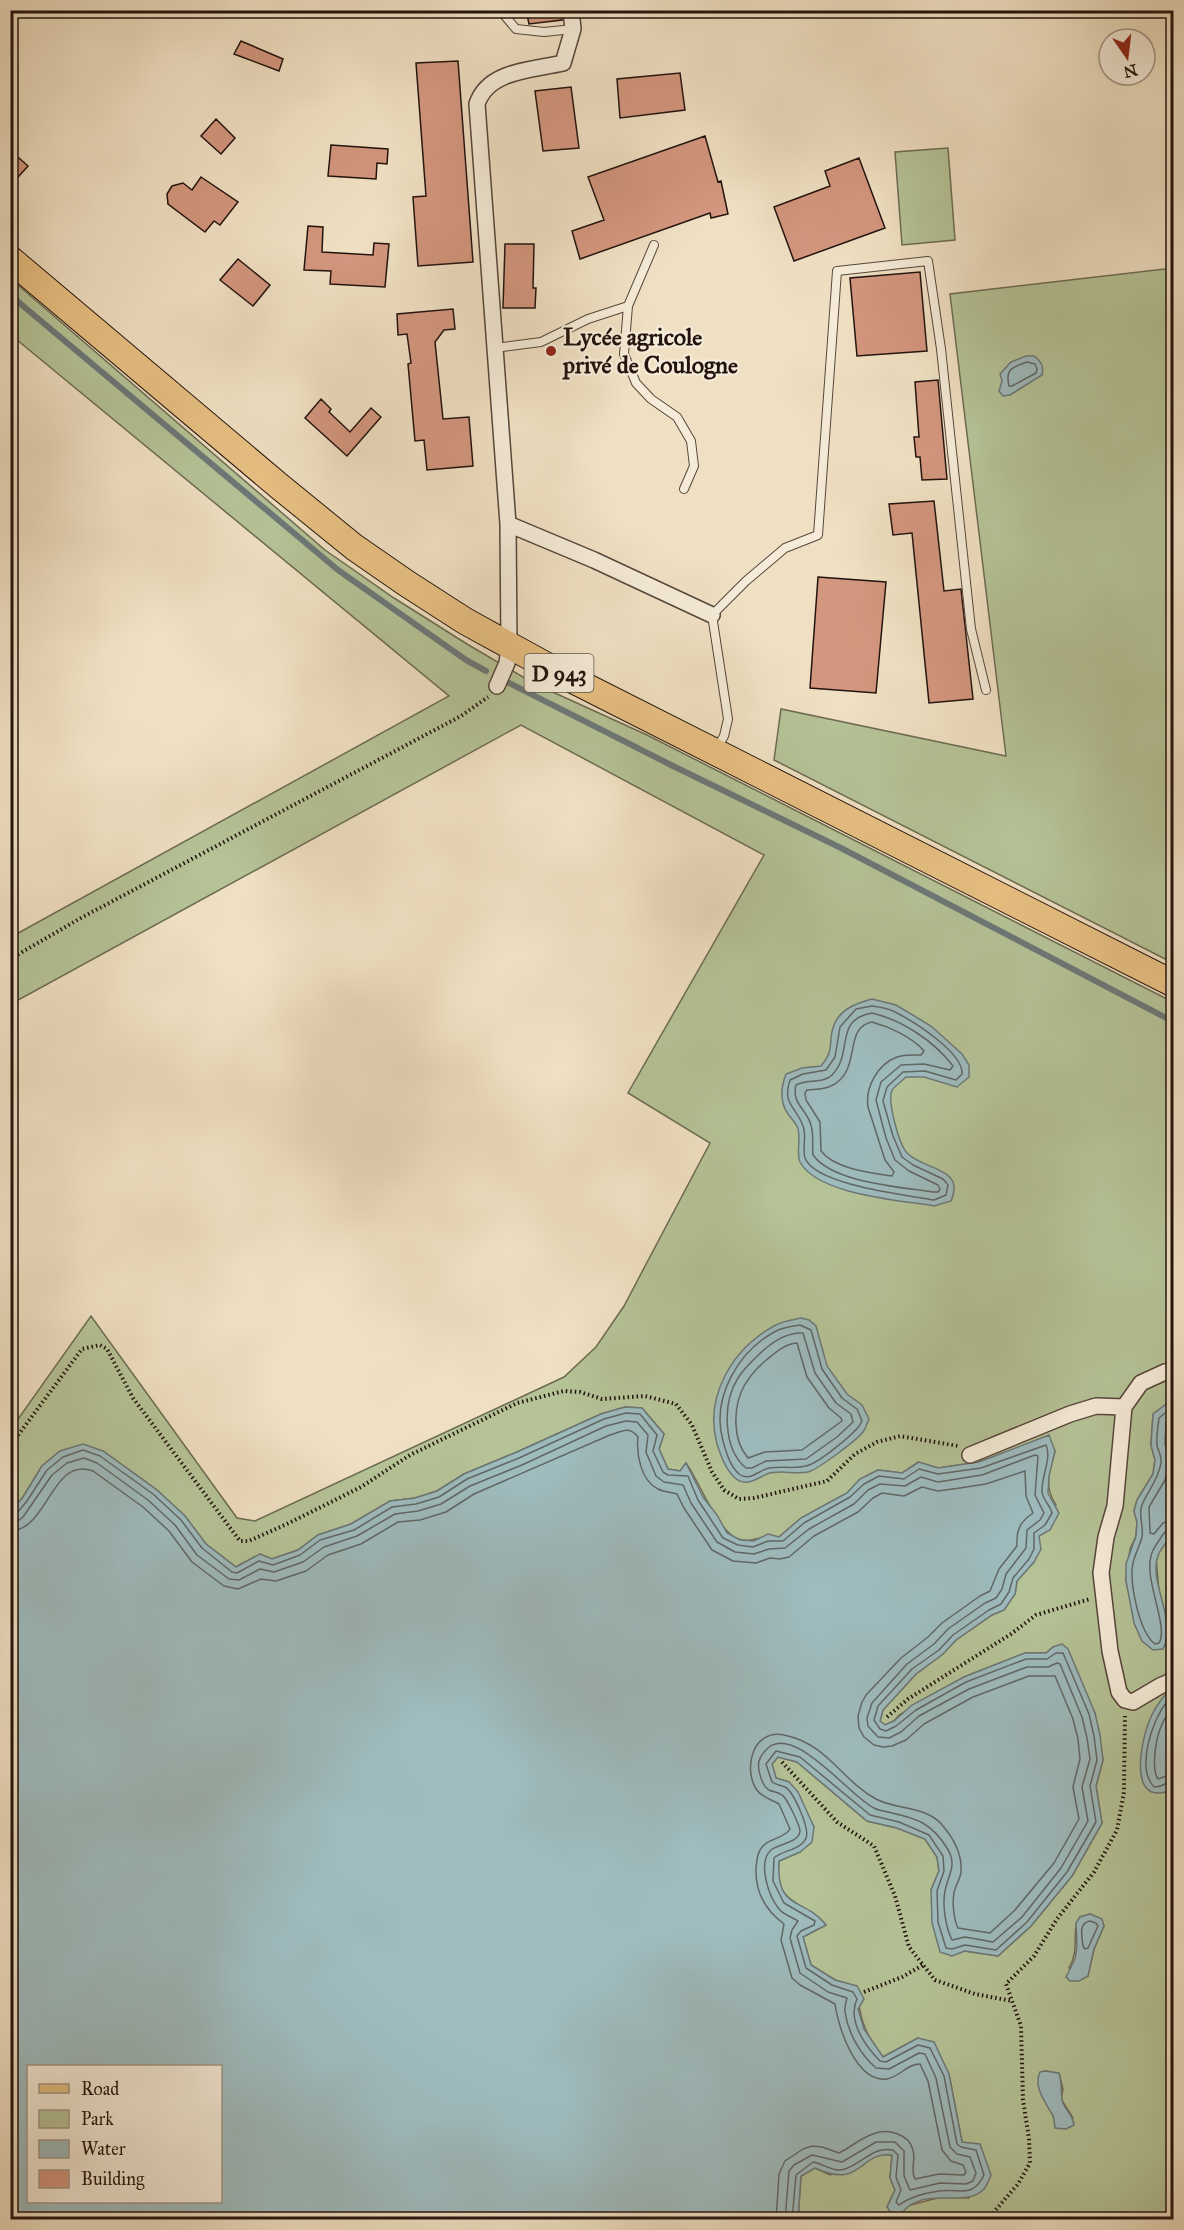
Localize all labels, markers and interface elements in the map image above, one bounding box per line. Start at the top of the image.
north arrow [1097,27,1157,87]
text: N [1121,60,1139,82]
place label: Lycée agricole privé de Coulogne [562,322,738,380]
marker: Lycée agricole privé de Coulogne [544,344,558,358]
road number: D 943 [524,654,594,692]
legend [27,2065,222,2203]
text: Road [81,2078,119,2100]
text: Park [81,2108,114,2130]
text: Water [81,2138,126,2160]
text: Building [81,2168,145,2191]

